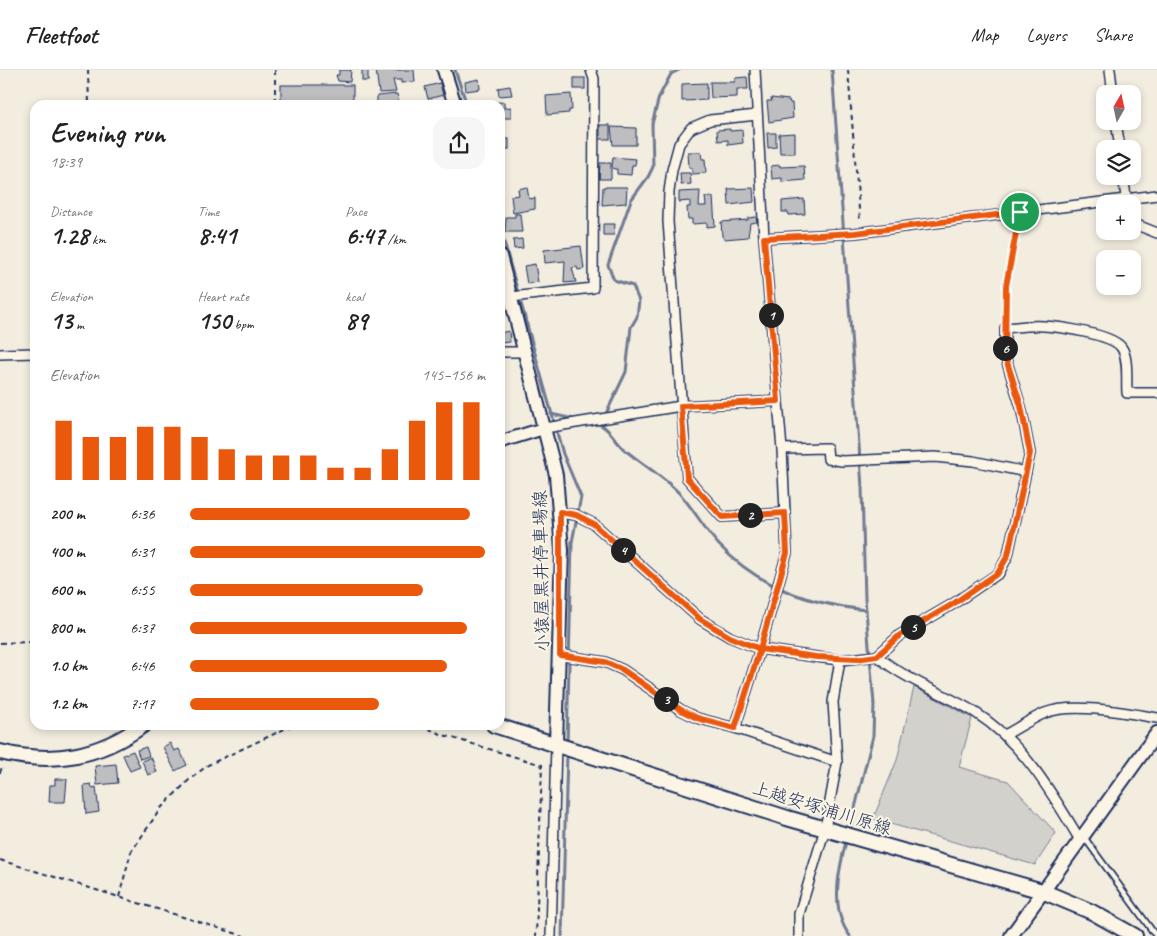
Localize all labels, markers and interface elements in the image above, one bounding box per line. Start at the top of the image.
text: Fleetfoot [25,20,97,50]
text: Map [971,24,999,46]
text: Layers [1027,24,1066,46]
text: Share [1094,24,1132,46]
north arrow [1096,85,1141,130]
map controls [1096,85,1141,295]
text: Evening run [50,115,165,150]
button: share [433,117,485,169]
button: layers [1096,140,1141,185]
text: 18:39 [50,152,82,172]
pin [999,191,1041,233]
button: + [1096,195,1141,240]
icon: arrive [1006,198,1034,226]
text: Distance [50,203,92,220]
text: Time [198,203,219,220]
text: Pace [345,203,367,220]
text: 1.28 [50,220,89,252]
text: 8:41 [198,220,236,252]
text: 6:47 [345,220,384,252]
text: km [89,231,106,248]
text: /km [384,231,406,248]
button: − [1096,250,1141,295]
text: Elevation [50,288,93,305]
text: Heart rate [198,288,249,305]
text: kcal [345,288,364,305]
pin: 1 [758,302,784,328]
text: 13 [50,305,73,337]
text: 150 [198,305,231,337]
text: 89 [345,305,368,337]
text: 1 [768,307,775,324]
text: m [73,316,84,333]
text: bpm [231,316,254,333]
pin: 6 [992,336,1018,360]
text: 6 [1002,340,1009,357]
text: Elevation [50,365,99,385]
text: 145–156 m [422,365,485,385]
street label: 小猿屋黒井停車場線 [529,490,553,652]
pin: 2 [738,502,762,528]
text: 200 m [50,504,85,524]
text: 6:36 [130,504,155,524]
text: 2 [747,507,754,524]
pin: 4 [610,538,636,562]
text: 400 m [50,542,85,562]
text: 6:31 [130,542,155,562]
text: 4 [620,542,627,559]
text: 600 m [50,580,85,600]
text: 6:55 [130,580,155,600]
pin: 5 [900,614,926,640]
text: 800 m [50,618,85,638]
text: 6:37 [130,618,155,638]
text: 5 [910,619,917,636]
text: 1.0 km [50,656,87,676]
text: 6:46 [130,656,155,676]
pin: 3 [654,686,678,712]
text: 3 [663,691,670,708]
text: 1.2 km [50,694,87,714]
text: 7:17 [130,694,155,714]
street label: 上越安塚浦川原線 [750,776,894,840]

